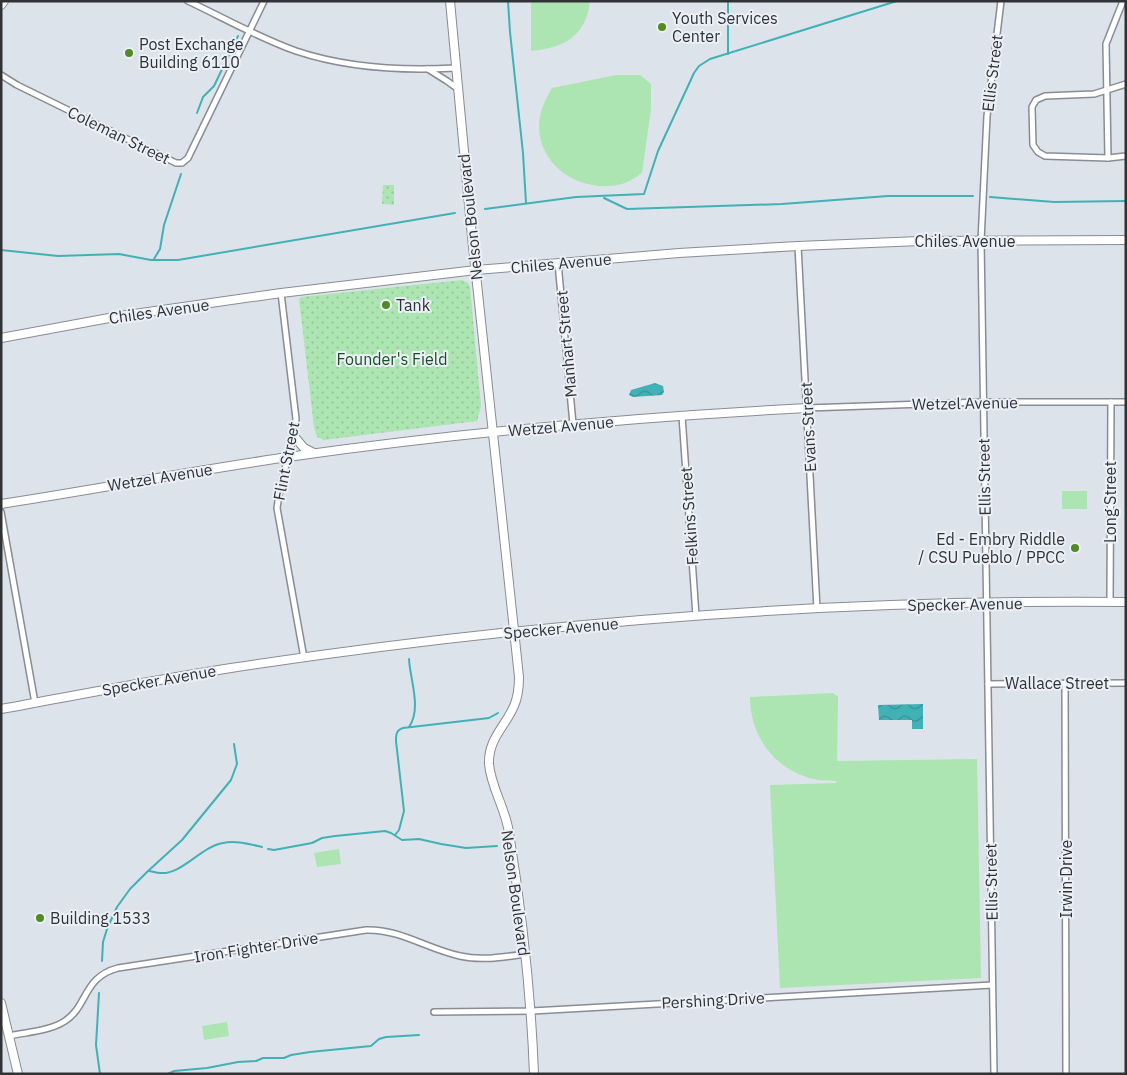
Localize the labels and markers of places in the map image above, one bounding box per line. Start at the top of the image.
place label: Youth Services Center [672,8,778,46]
marker: Youth Services Center [656,21,668,33]
place label: Post Exchange Building 6110 [139,34,244,72]
marker: Post Exchange Building 6110 [123,47,135,59]
place label: Tank [396,295,431,315]
marker: Tank [380,299,392,311]
place label: Ed - Embry Riddle / CSU Pueblo / PPCC [918,529,1065,567]
marker: Ed - Embry Riddle / CSU Pueblo / PPCC [1069,542,1081,554]
place label: Building 1533 [50,908,151,928]
marker: Building 1533 [34,912,46,924]

